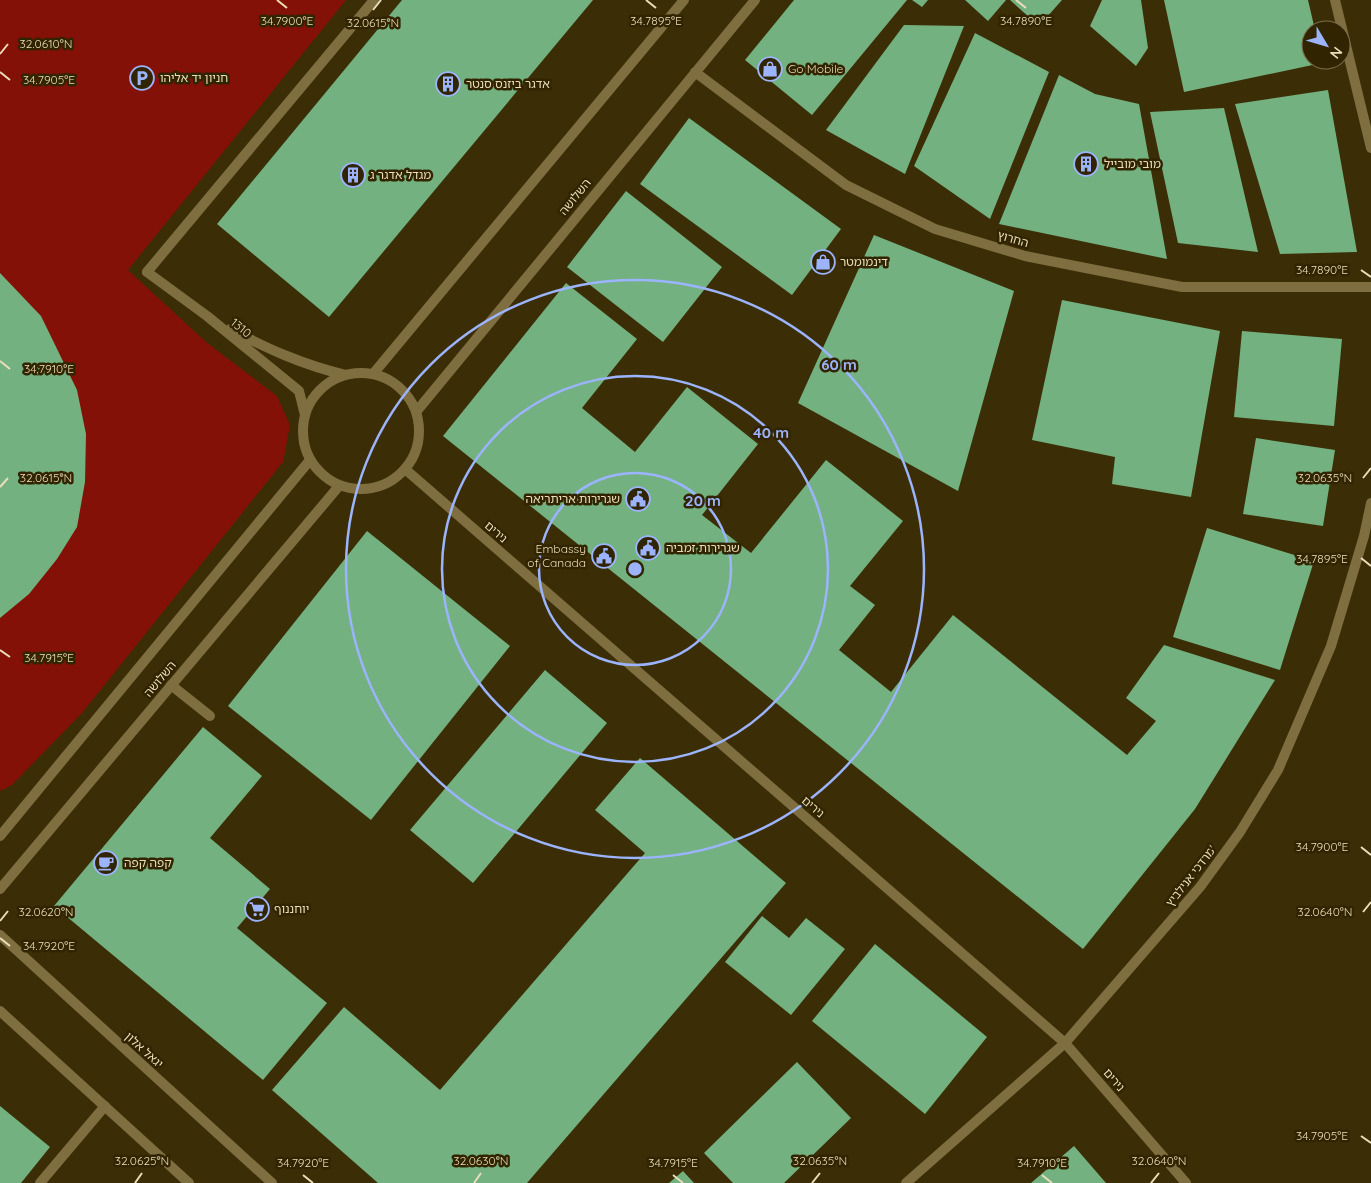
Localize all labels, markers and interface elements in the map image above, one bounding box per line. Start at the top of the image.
text: 34.7900°E [261,13,314,28]
text: 34.7895°E [630,13,682,28]
text: 34.7890°E [1000,13,1052,28]
text: 32.0615°N [347,15,399,30]
north arrow [1301,20,1351,70]
text: 32.0610°N [20,36,72,51]
text: N [1326,43,1347,63]
shop icon: Go Mobile [757,56,783,82]
place label: Go Mobile [788,61,844,76]
parking icon: חניון יד אליהו [129,65,155,91]
place label: חניון יד אליהו [160,70,228,85]
building icon: אדגר ביזנס סנטר [435,71,461,97]
text: 34.7905°E [23,72,75,87]
place label: אדגר ביזנס סנטר [466,76,550,91]
building icon: מובי מובייל [1073,151,1099,177]
place label: מובי מובייל [1104,156,1161,171]
building icon: מגדל אדגר ג [340,162,366,188]
place label: מגדל אדגר ג [370,167,431,182]
street label: השלושה [555,175,594,218]
street label: החרוץ [996,227,1030,250]
shop icon: דינמומטר [810,249,836,275]
place label: דינמומטר [840,254,888,269]
text: 34.7890°E [1296,262,1348,277]
street label: 1310 [228,315,255,340]
text: 60 m [821,355,857,374]
text: 34.7910°E [24,361,74,376]
text: 40 m [753,423,789,442]
text: 32.0615°N [20,470,72,485]
text: 32.0635°N [1298,470,1352,485]
public building icon: שגרירות אריתריאה [625,486,651,512]
place label: שגרירות אריתריאה [525,491,620,506]
text: 20 m [685,491,721,510]
street label: נירים [482,518,511,546]
public building icon: שגרירות זמביה [635,535,661,561]
place label: שגרירות זמביה [666,540,740,555]
place label: Embassy of Canada [527,541,586,570]
public building icon: Embassy of Canada [591,543,617,569]
text: 34.7895°E [1296,551,1348,566]
centre of rings [626,560,644,578]
text: 34.7915°E [24,650,74,665]
street label: השלושה [140,658,179,700]
street label: נירים [799,793,828,821]
text: 34.7900°E [1296,839,1349,854]
street label: מרדכי אנילביץ' [1162,842,1219,909]
cafe icon: קפה קפה [93,850,119,876]
place label: קפה קפה [124,855,172,870]
supermarket icon: יוחננוף [244,896,270,922]
place label: יוחננוף [274,901,309,916]
text: 32.0620°N [18,904,74,919]
text: 32.0640°N [1297,904,1353,919]
text: 34.7920°E [23,938,75,953]
street label: יגאל אלון [122,1029,167,1071]
street label: נירים [1100,1065,1128,1094]
text: 34.7905°E [1296,1128,1348,1143]
text: 32.0625°N [115,1153,169,1168]
text: 32.0630°N [454,1153,508,1168]
text: 32.0635°N [793,1153,847,1168]
text: 32.0640°N [1131,1153,1187,1168]
text: 34.7920°E [277,1155,329,1170]
text: 34.7915°E [648,1155,698,1170]
text: 34.7910°E [1017,1155,1067,1170]

